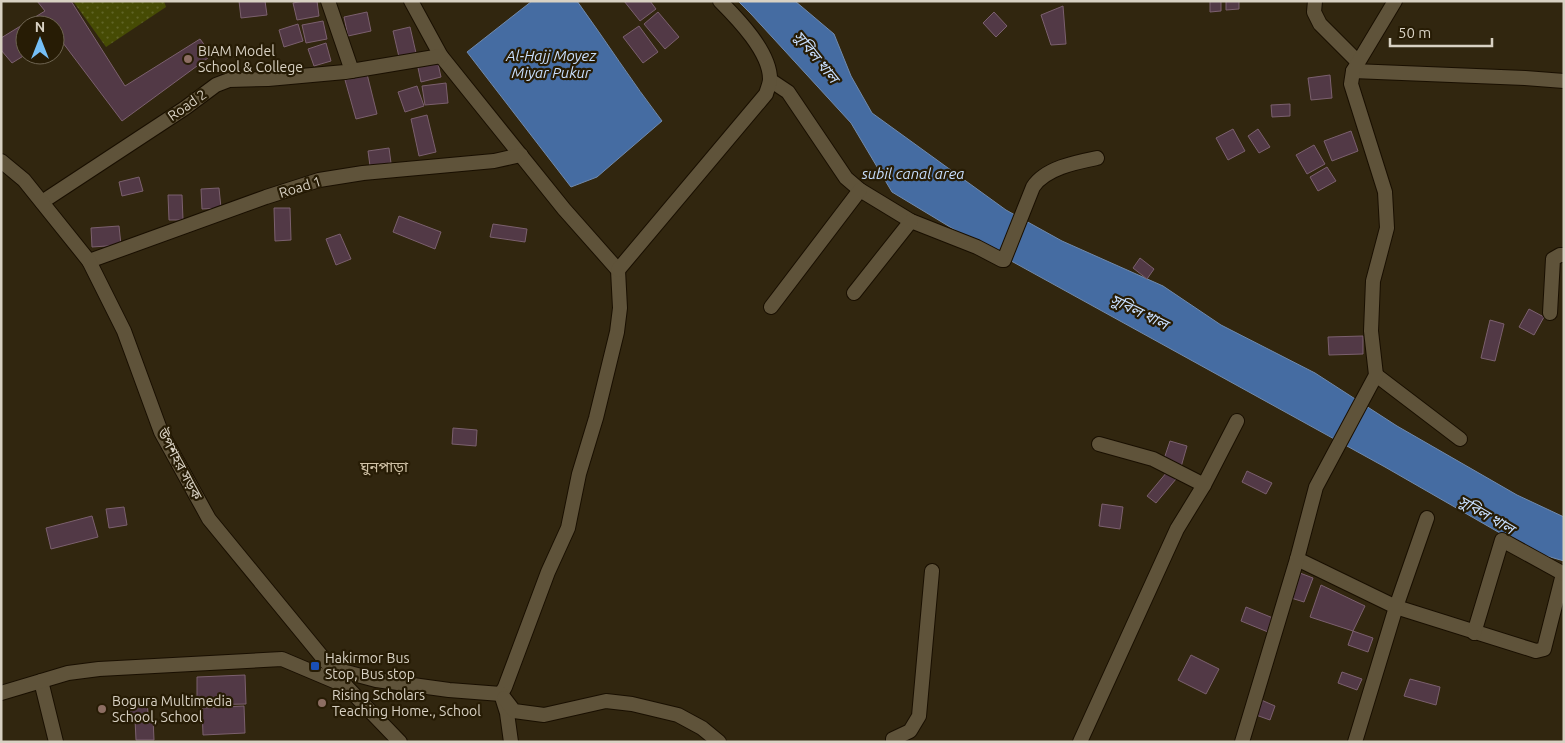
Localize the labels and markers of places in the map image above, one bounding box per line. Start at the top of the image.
place label: BIAM Model School & College [198,43,303,75]
marker: BIAM Model School & College [182,53,194,65]
place label: Hakirmor Bus Stop, Bus stop [325,650,415,682]
marker: Hakirmor Bus Stop, Bus stop [309,660,321,672]
place label: Rising Scholars Teaching Home., School [332,687,481,719]
place label: Bogura Multimedia School, School [112,693,232,725]
marker: Rising Scholars Teaching Home., School [316,697,328,709]
marker: Bogura Multimedia School, School [96,703,108,715]

